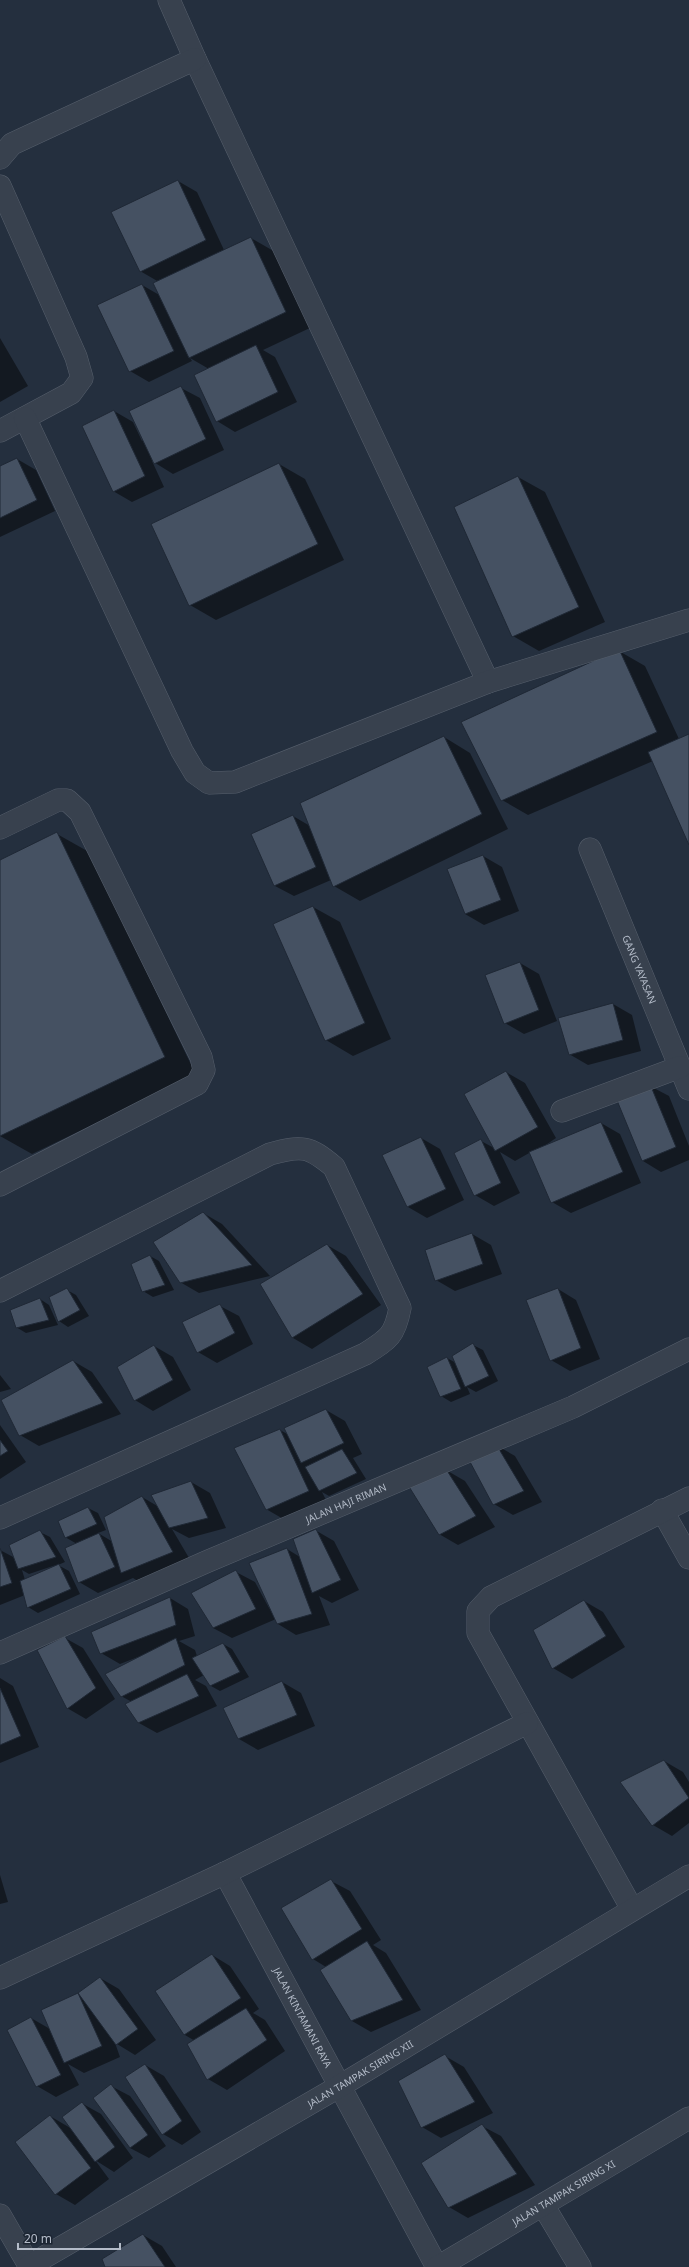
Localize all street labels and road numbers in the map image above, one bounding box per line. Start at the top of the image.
street label: GANG YAYASAN [619,933,660,1006]
street label: JALAN HAJI RIMAN [302,1480,389,1527]
street label: JALAN KINTAMANI RAYA [270,1964,336,2071]
street label: JALAN TAMPAK SIRING XII [304,2037,416,2111]
street label: JALAN TAMPAK SIRING XI [509,2156,618,2229]

